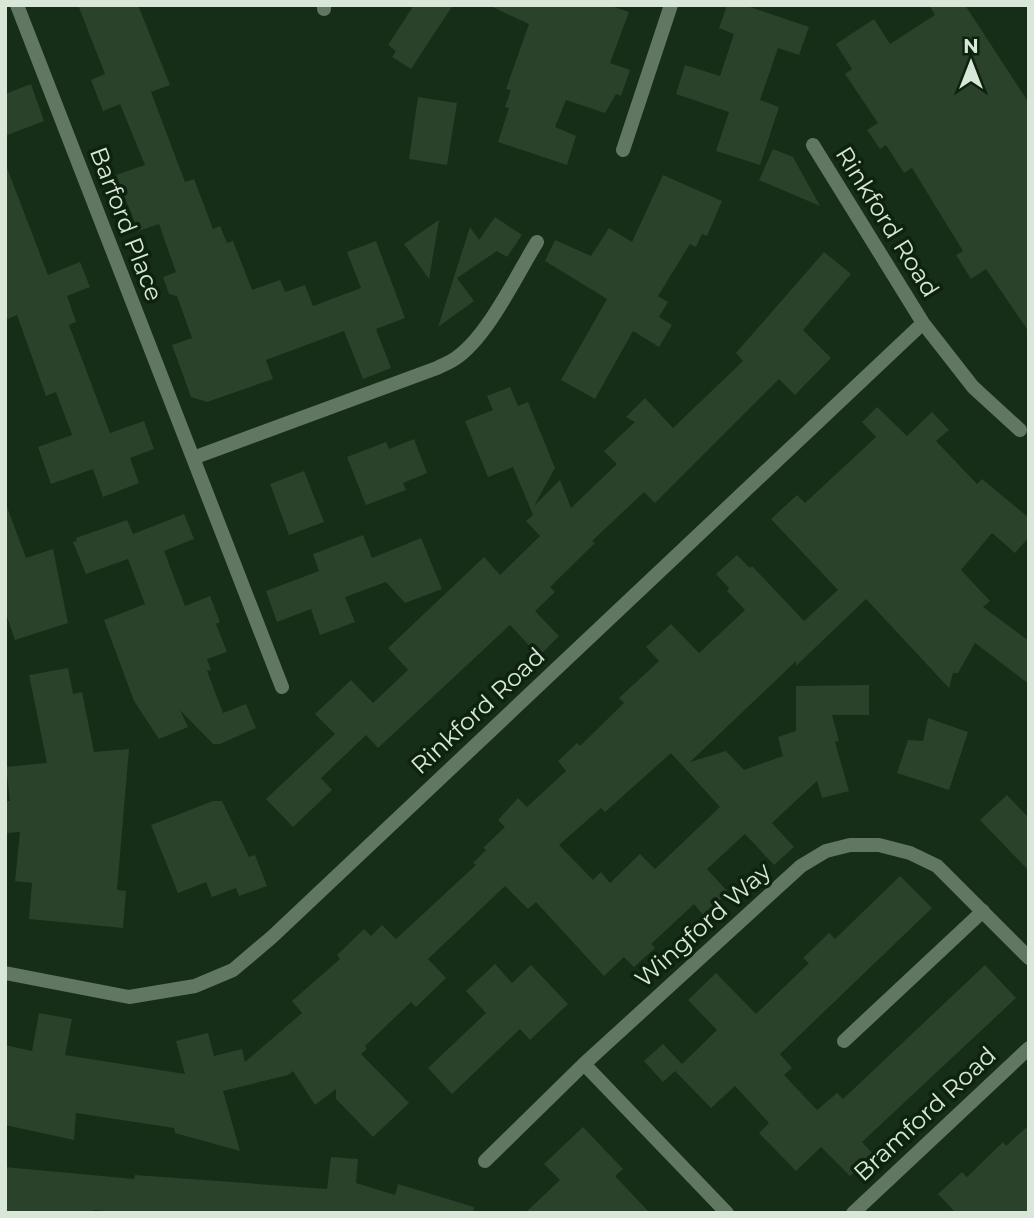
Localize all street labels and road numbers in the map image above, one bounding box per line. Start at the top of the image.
street label: Rinkford Road [830,141,945,302]
street label: Barford Place [84,143,169,305]
street label: Rinkford Road [405,641,550,780]
street label: Wingford Way [629,856,776,993]
street label: Bramford Road [847,1040,1002,1187]

